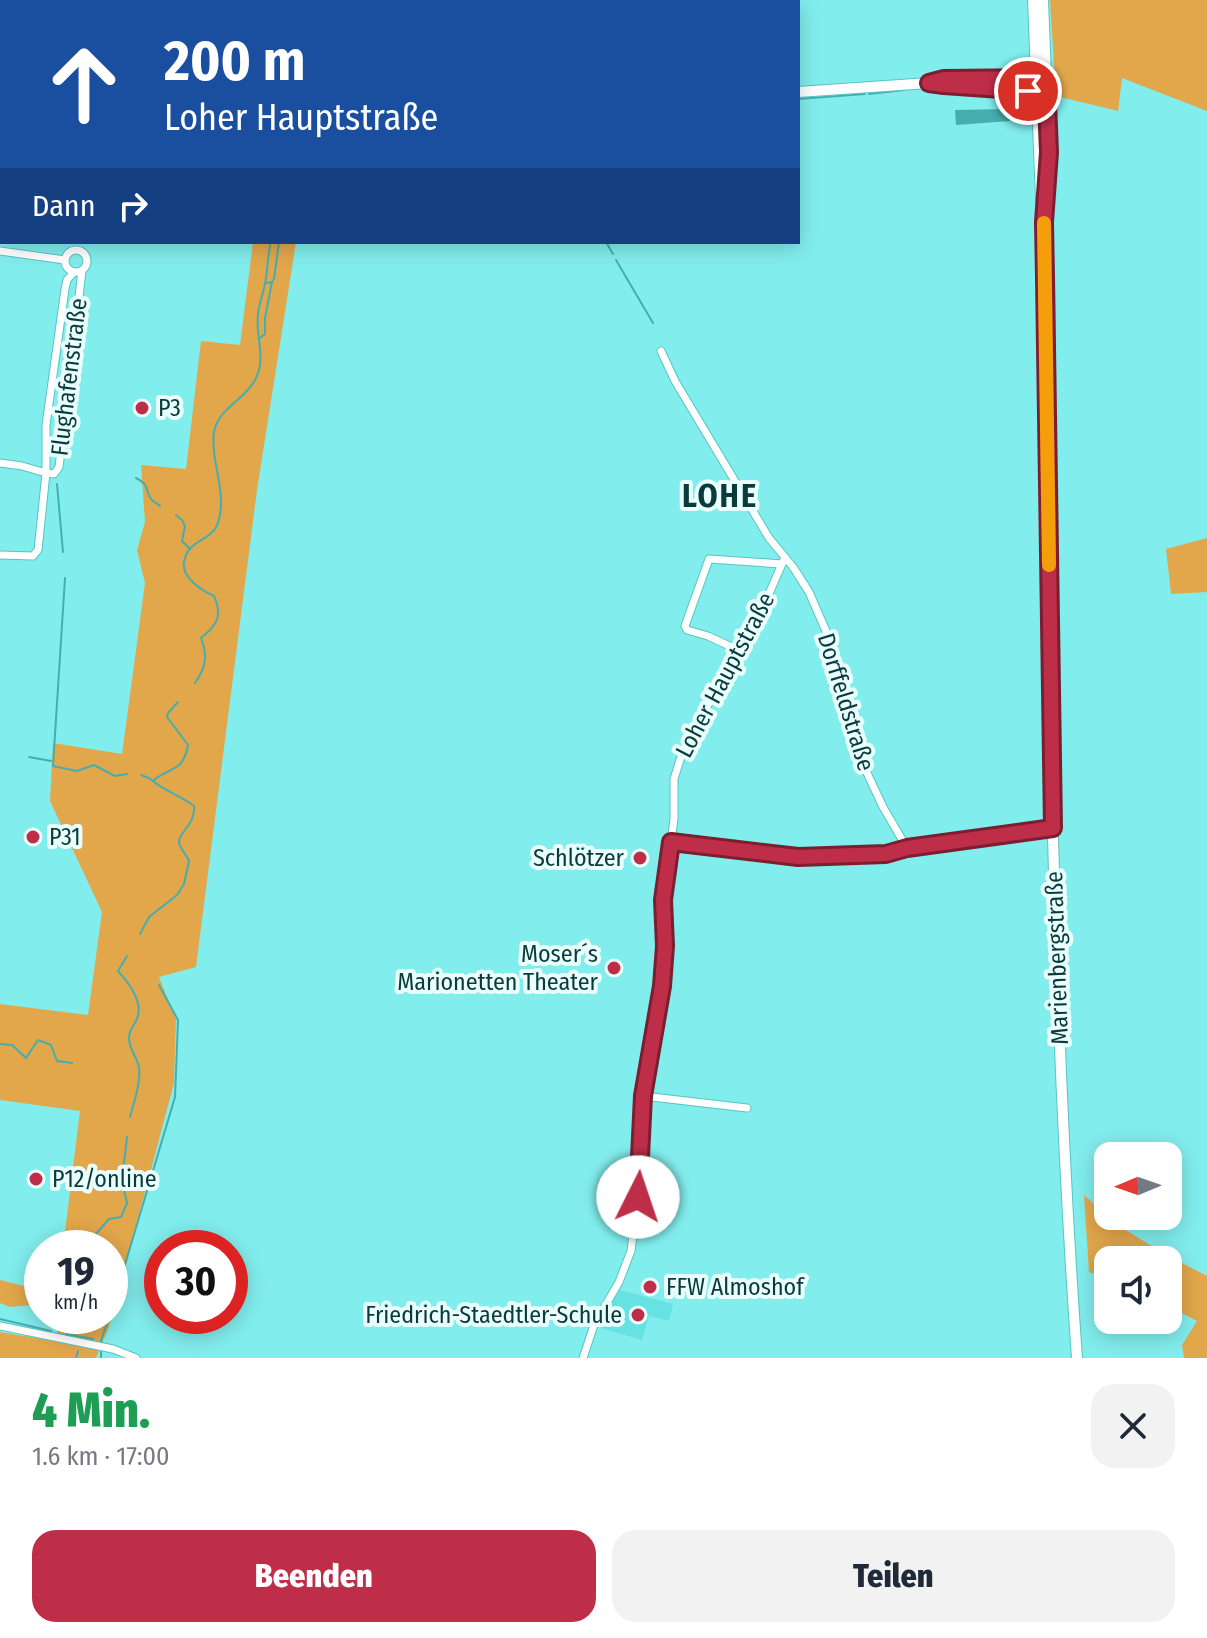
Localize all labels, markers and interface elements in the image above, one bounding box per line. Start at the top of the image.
text: 200 m [164,28,305,95]
icon: ahead [32,32,136,136]
pin [994,57,1062,125]
icon: arrive [1006,69,1050,113]
text: Loher Hauptstraße [164,96,438,140]
icon: right [111,184,155,228]
text: Dann [32,188,95,224]
street label: Flughafenstraße [45,297,93,457]
place label: P3 [158,394,181,422]
marker: P3 [133,399,151,417]
district label: LOHE [682,477,758,515]
street label: Loher Hauptstraße [670,588,780,762]
street label: Dorffeldstraße [812,630,880,774]
place label: P31 [49,823,81,851]
marker: P31 [24,828,42,846]
place label: Schlötzer [533,844,625,872]
marker: Schlötzer [631,849,649,867]
street label: Marienbergstraße [1040,871,1074,1045]
place label: Moser´s Marionetten Theater [397,940,599,996]
marker: Moser´s Marionetten Theater [605,959,623,977]
north arrow [1094,1142,1182,1230]
map controls [1094,1142,1182,1334]
position arrow [596,1155,680,1239]
place label: P12/online [52,1165,157,1193]
marker: P12/online [27,1170,45,1188]
speed limit sign: 30 [144,1230,248,1334]
button: sound [1094,1246,1182,1334]
text: 19 [57,1248,95,1296]
place label: FFW Almoshof [666,1273,805,1301]
marker: FFW Almoshof [641,1278,659,1296]
text: km/h [54,1290,98,1314]
place label: Friedrich-Staedtler-Schule [365,1301,622,1329]
marker: Friedrich-Staedtler-Schule [629,1306,647,1324]
text: 4 Min. [32,1382,150,1440]
button: close [1091,1384,1175,1468]
text: 1.6 km · 17:00 [32,1441,170,1472]
button: Beenden [32,1530,596,1622]
button: Teilen [612,1530,1175,1622]

